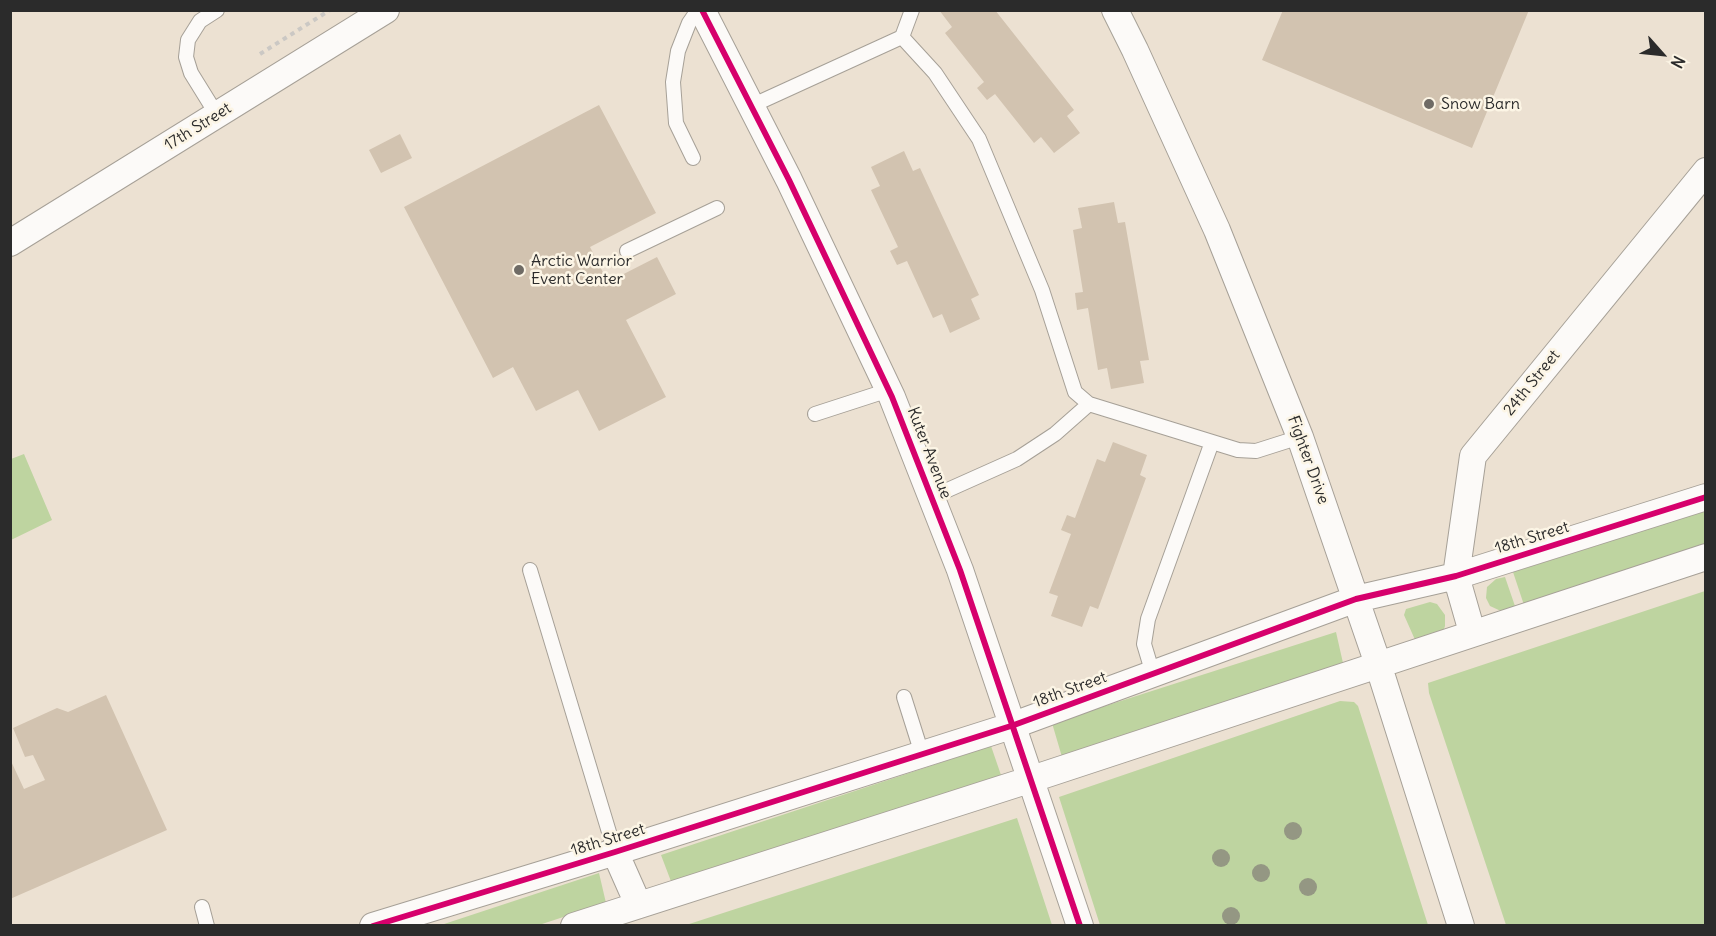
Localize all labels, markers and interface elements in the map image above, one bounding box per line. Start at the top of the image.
north arrow [1632,24,1692,84]
text: N [1667,53,1689,72]
place label: Snow Barn [1441,94,1520,114]
marker: Snow Barn [1422,97,1436,111]
street label: 17th Street [161,99,235,155]
place label: Arctic Warrior Event Center [531,251,632,289]
marker: Arctic Warrior Event Center [512,263,526,277]
street label: 24th Street [1500,346,1564,420]
street label: Kuter Avenue [903,404,955,502]
street label: Fighter Drive [1283,413,1333,507]
street label: 18th Street [1493,518,1571,558]
street label: 18th Street [1031,668,1109,712]
street label: 18th Street [569,820,647,860]

